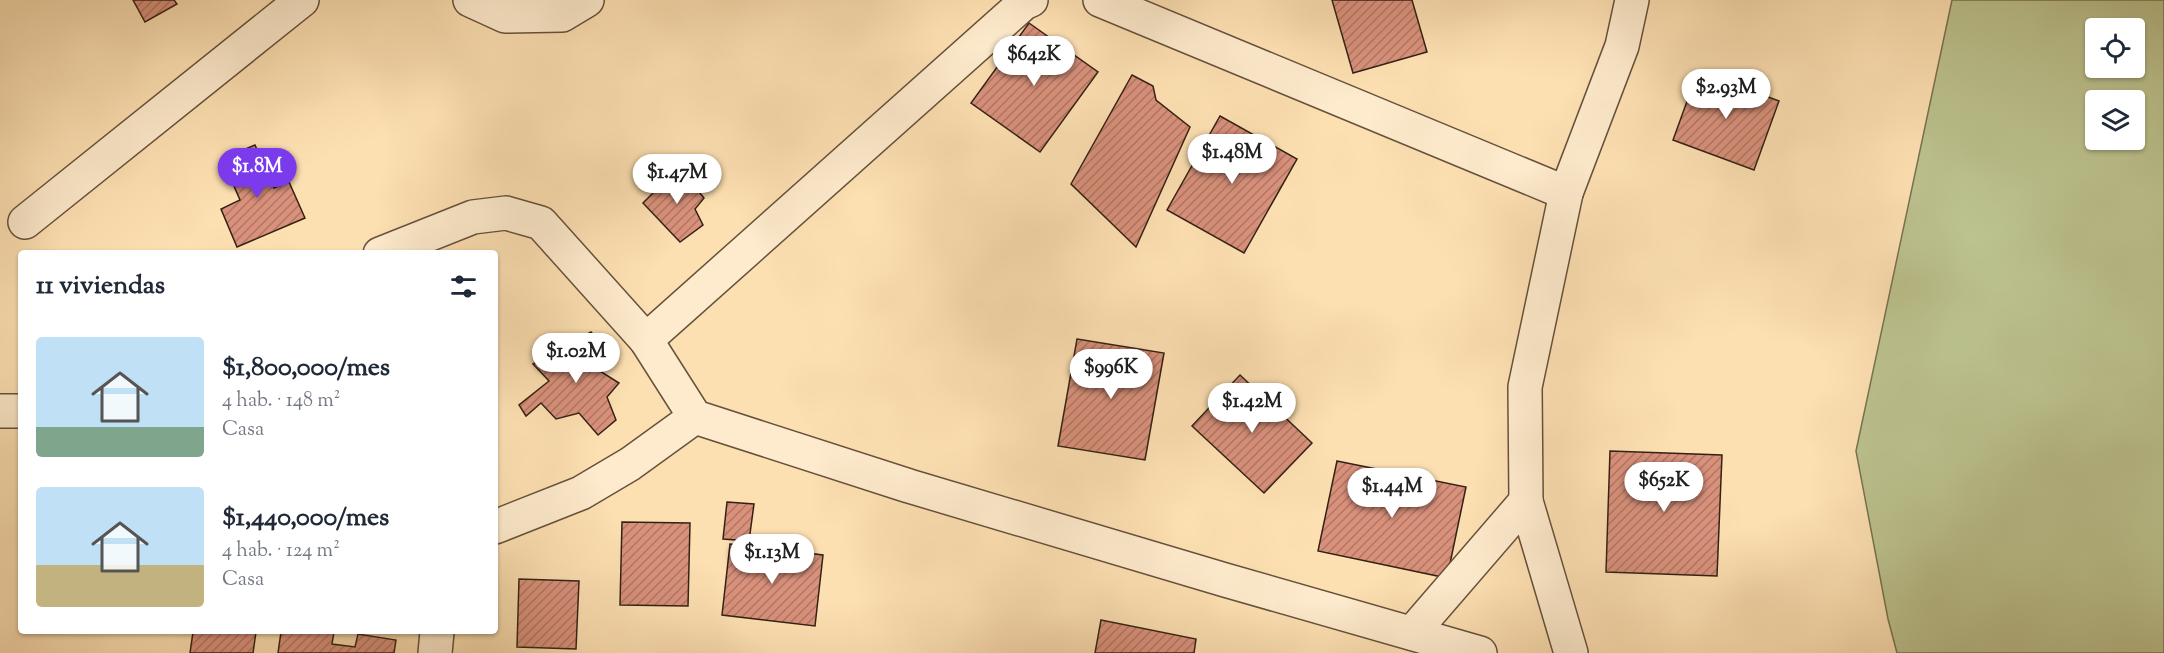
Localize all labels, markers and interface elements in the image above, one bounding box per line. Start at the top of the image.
map controls [2085,18,2145,150]
button: locate [2085,18,2145,78]
pin: $642K [992,36,1076,87]
text: $642K [1007,41,1061,70]
pin: $2.93M [1677,69,1775,120]
text: $2.93M [1696,74,1756,103]
button: layers [2085,90,2145,150]
pin: $1.48M [1183,134,1281,185]
text: $1.48M [1202,139,1262,168]
pin: $1.8M [215,148,299,199]
text: $1.8M [232,153,282,182]
pin: $1.47M [628,154,726,205]
text: $1.47M [647,159,707,188]
text: 11 viviendas [36,268,165,305]
icon: filters [447,270,480,303]
pin: $1.02M [527,333,625,384]
text: $1.02M [546,338,606,367]
pin: $996K [1069,349,1153,400]
text: $1,800,000/mes [222,350,390,387]
text: $996K [1084,354,1138,383]
icon: home [84,361,156,433]
pin: $1.42M [1203,383,1301,434]
text: 4 hab. · 148 m² [222,387,341,416]
text: $1.42M [1222,388,1282,417]
text: Casa [222,416,264,445]
pin: $652K [1622,462,1706,513]
text: $652K [1638,467,1690,496]
pin: $1.44M [1343,468,1441,519]
text: $1.44M [1361,473,1423,502]
text: $1,440,000/mes [222,500,389,537]
icon: home [84,511,156,583]
pin: $1.13M [723,534,821,585]
text: 4 hab. · 124 m² [222,537,340,566]
text: $1.13M [744,539,800,568]
text: Casa [222,566,264,595]

